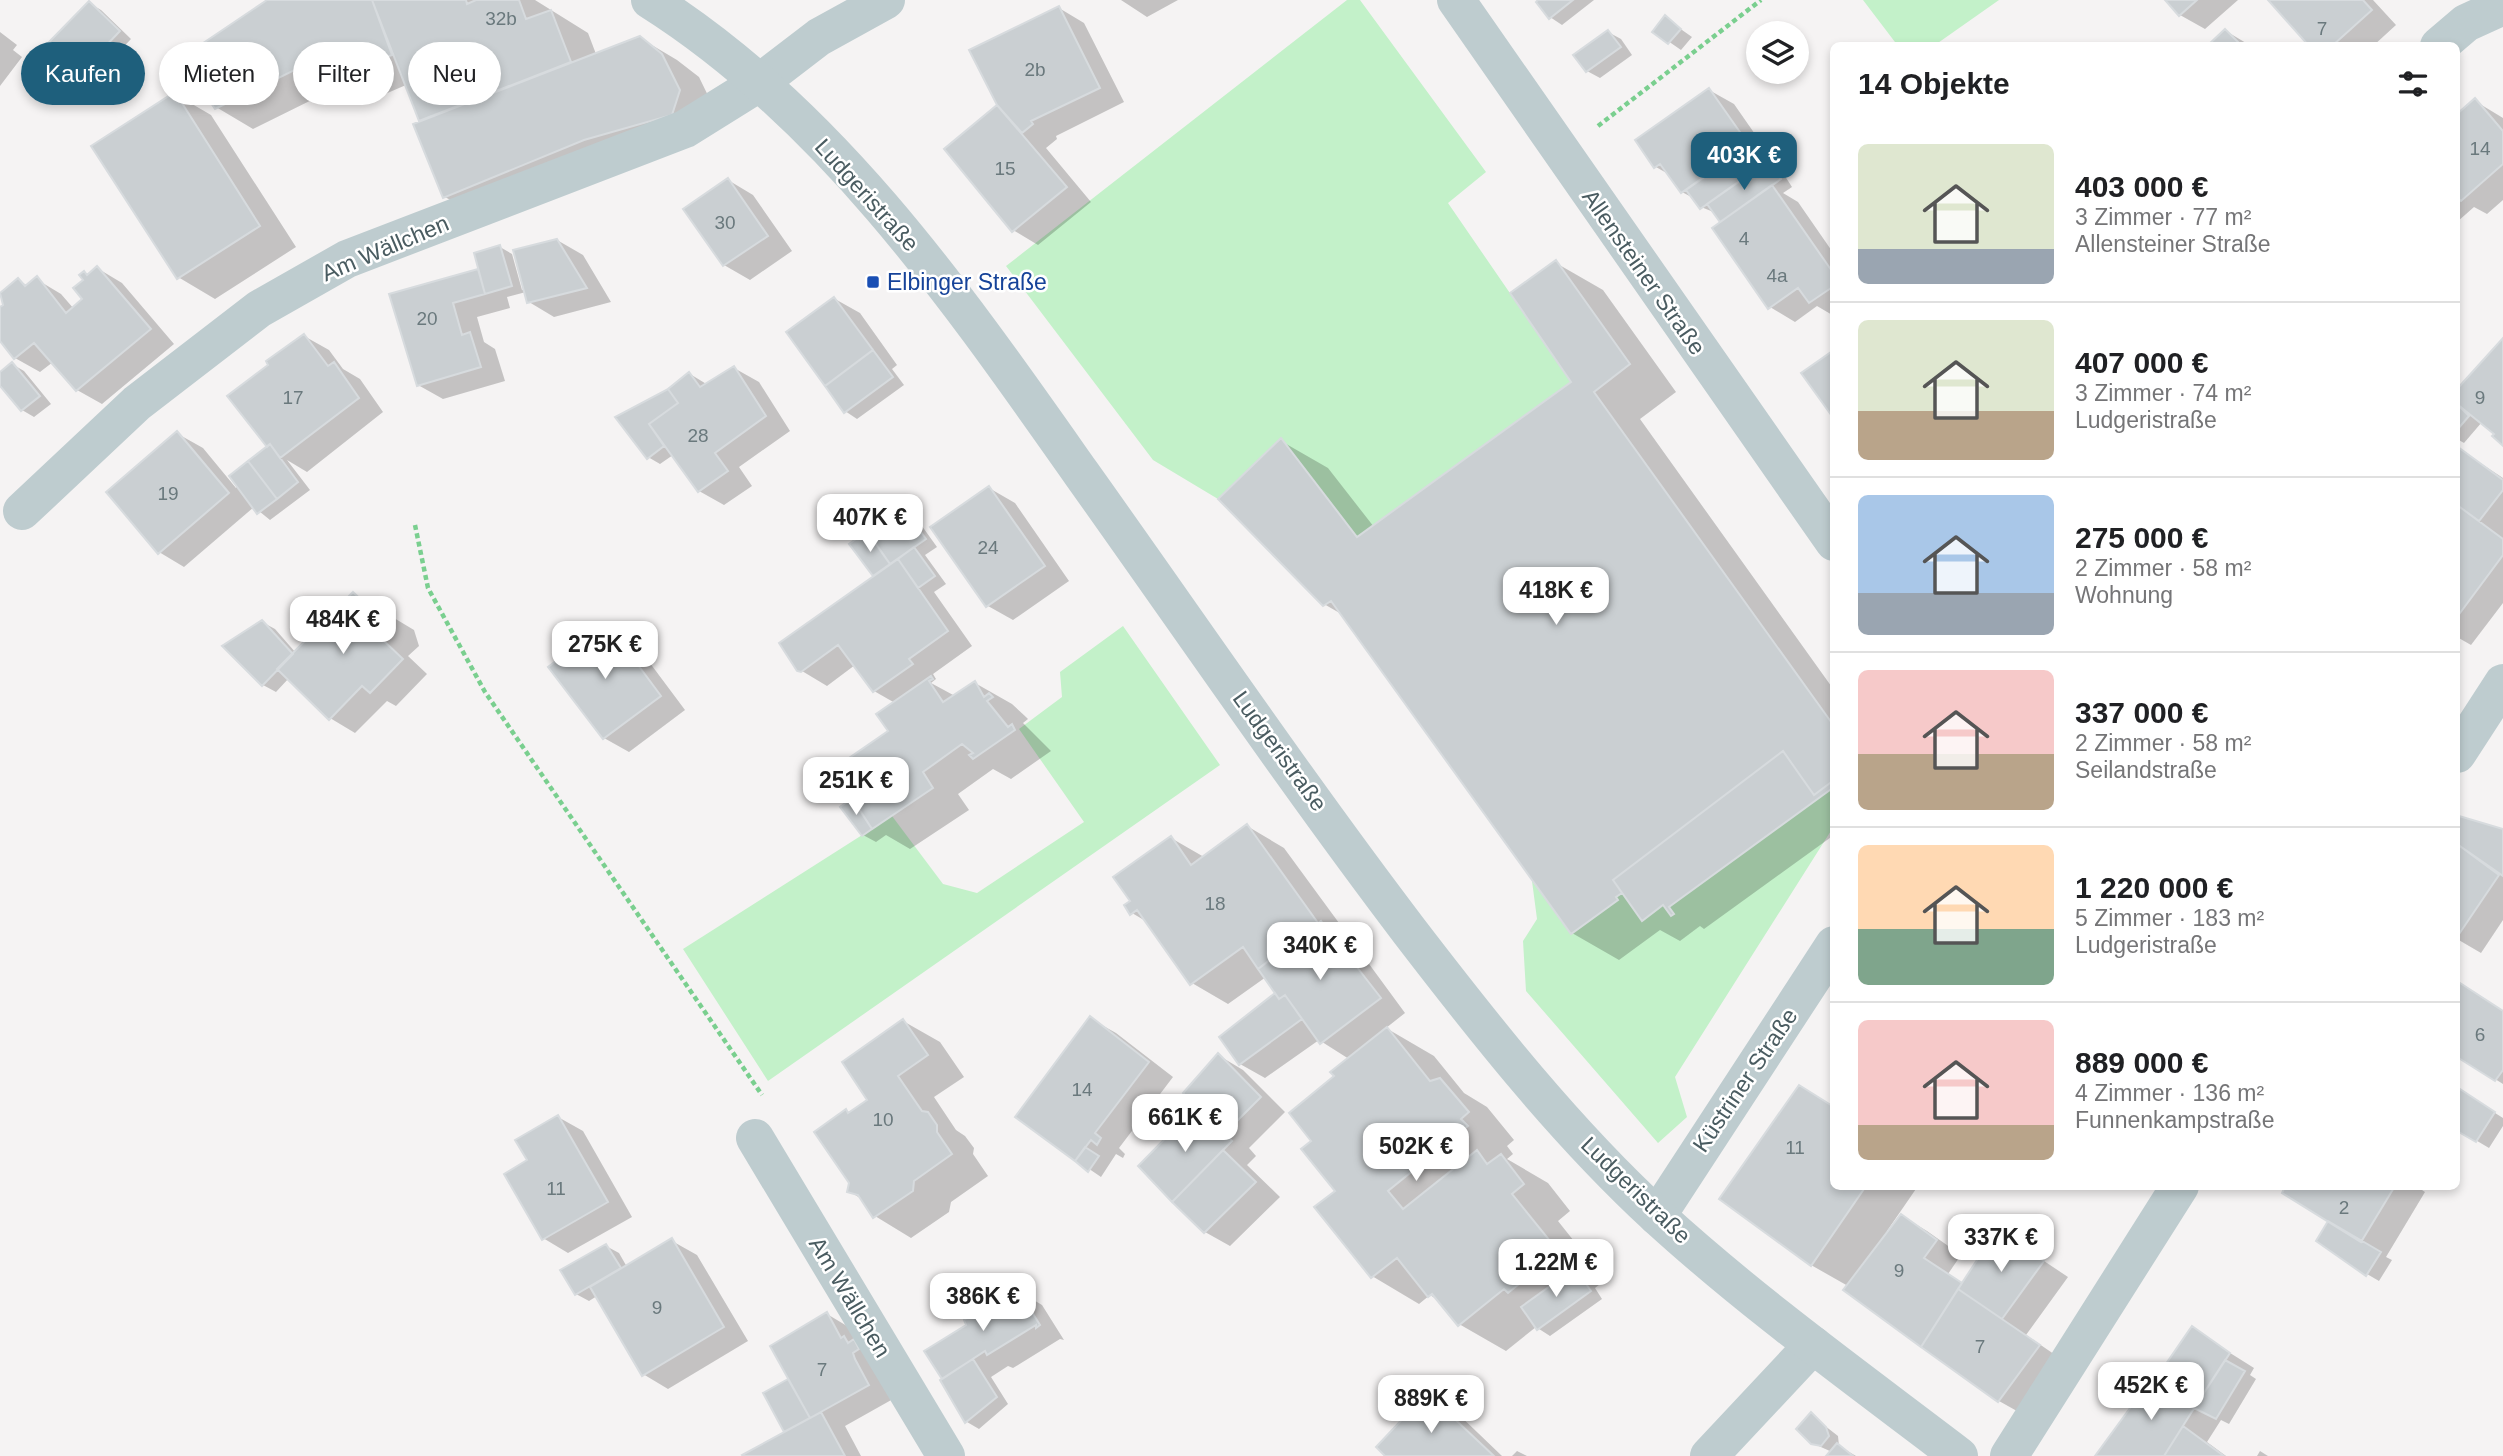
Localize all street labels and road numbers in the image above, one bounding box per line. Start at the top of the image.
street label: Ludgeristraße [810,134,924,256]
street label: Allensteiner Straße [1577,184,1711,360]
street label: Am Wällchen [318,210,452,286]
street label: Ludgeristraße [1228,686,1332,816]
street label: Küstriner Straße [1687,1003,1803,1157]
street label: Ludgeristraße [1576,1131,1696,1249]
street label: Am Wällchen [804,1232,896,1362]

